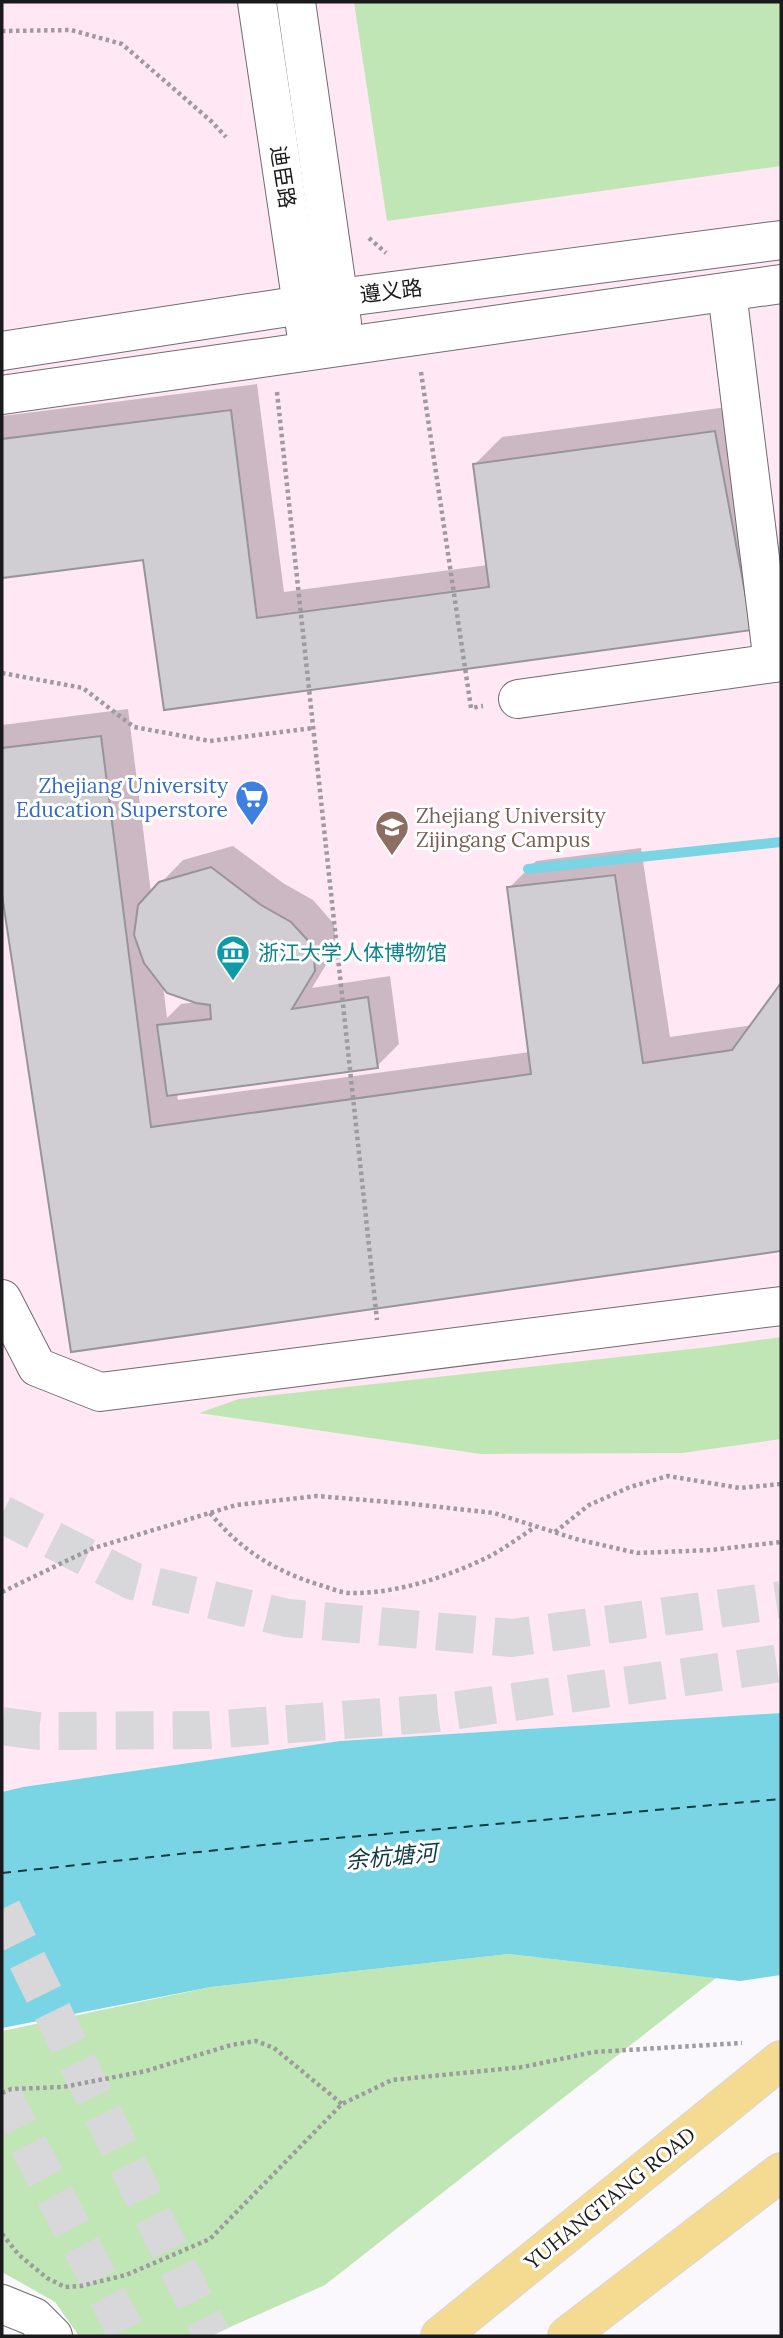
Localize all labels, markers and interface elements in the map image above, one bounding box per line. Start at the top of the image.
street label: 迪臣路 [265,144,301,210]
street label: 遵义路 [358,274,424,308]
place label: Zhejiang University Education Superstore [16,772,228,823]
supermarket icon: Zhejiang University Education Superstore [233,778,271,827]
place label: Zhejiang University Zijingang Campus [416,802,606,853]
school or university icon: Zhejiang University Zijingang Campus [373,808,411,857]
museum icon: 浙江大学人体博物馆 [214,933,252,982]
place label: 浙江大学人体博物馆 [258,939,447,966]
water label: 余杭塘河 [344,1837,442,1874]
street label: YUHANGTANG ROAD [518,2121,701,2276]

